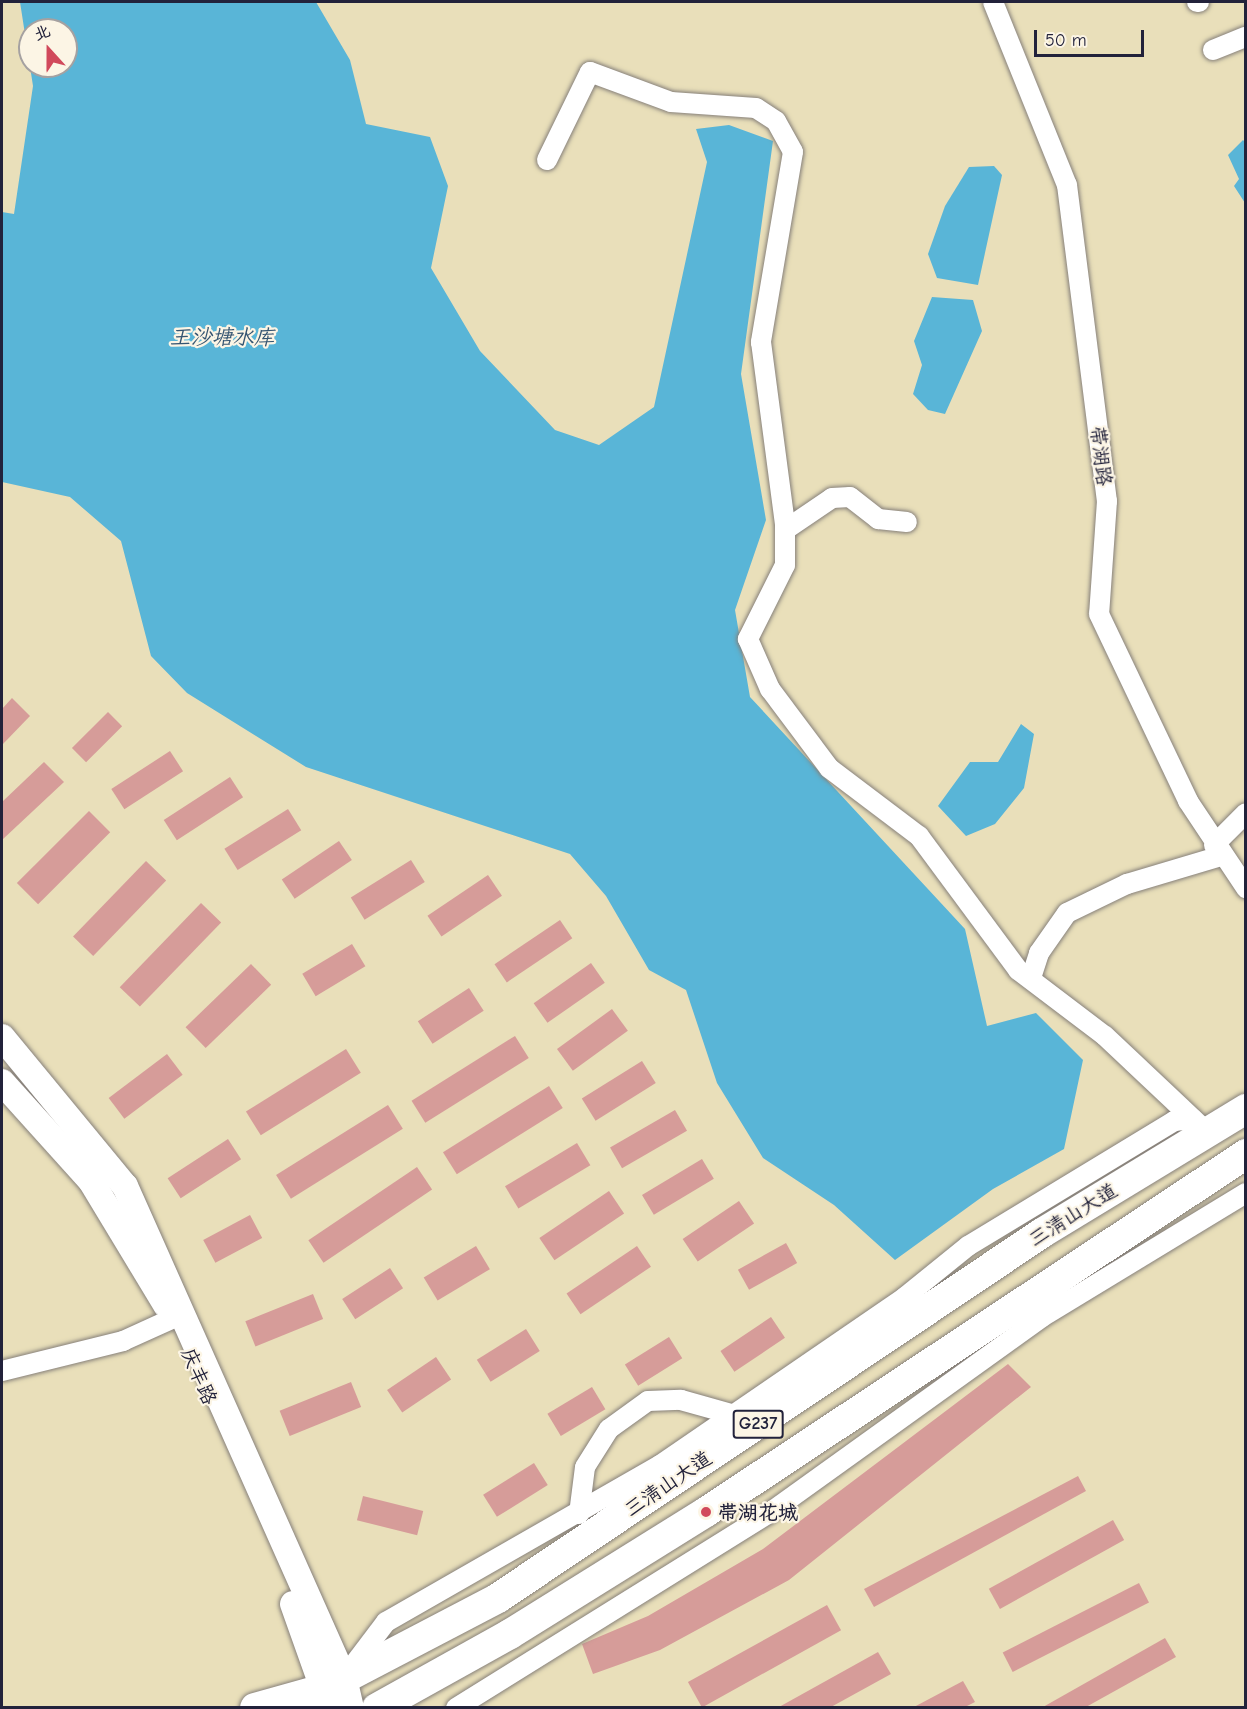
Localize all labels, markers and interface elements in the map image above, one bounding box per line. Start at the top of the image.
north arrow [18,18,78,78]
scale bar [1037,18,1146,56]
text: 北 [32,22,53,44]
text: 50 m [1045,30,1087,51]
water label: 王沙塘水库 [170,324,274,350]
street label: 带湖路 [1085,425,1117,487]
street label: 三清山大道 [1024,1178,1122,1252]
street label: 庆丰路 [176,1344,222,1408]
road number: G237 [732,1409,783,1439]
street label: 三清山大道 [620,1446,716,1522]
place label: 带湖花城 [718,1500,798,1524]
marker: 带湖花城 [699,1505,713,1519]

